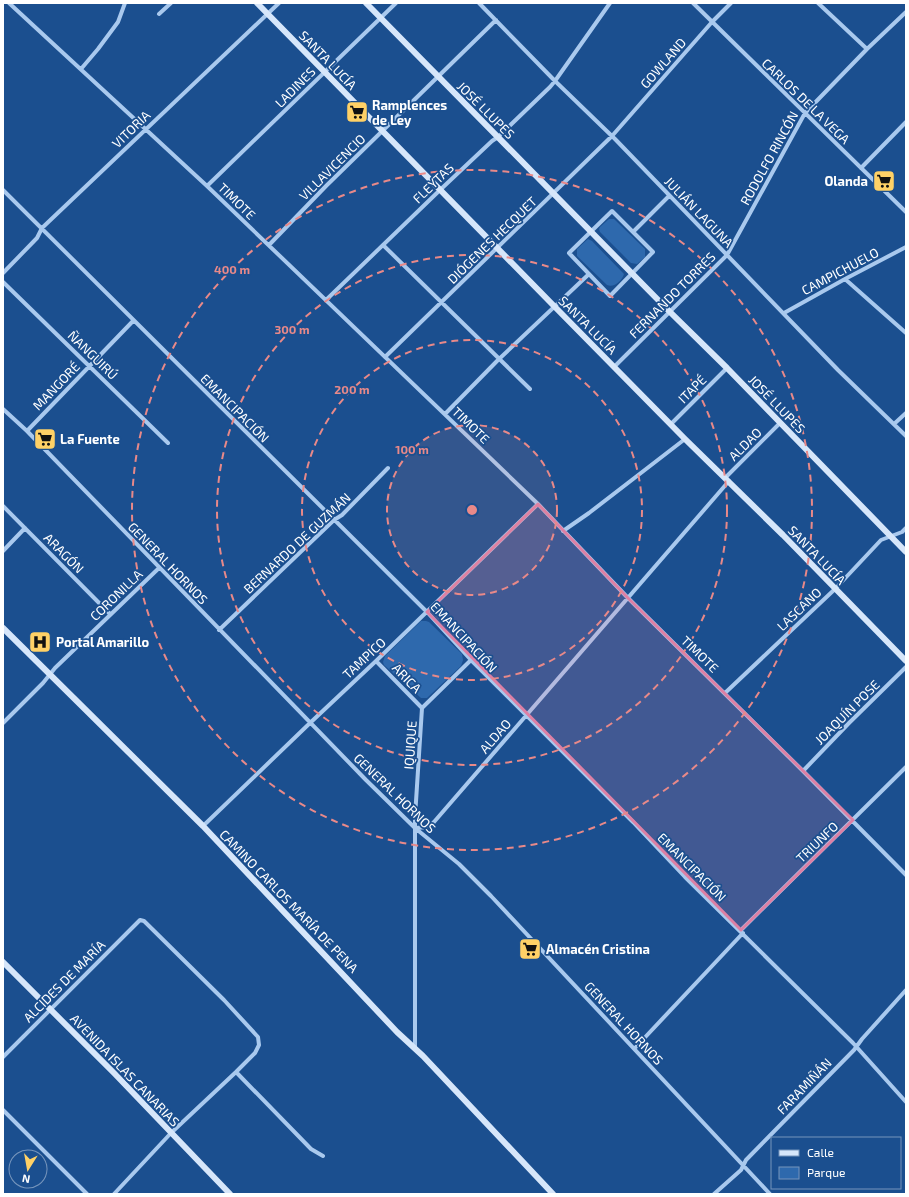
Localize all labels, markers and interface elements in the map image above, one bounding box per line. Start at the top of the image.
street label: SANTA LUCÍA [296,26,361,93]
street label: GOWLAND [637,34,689,92]
street label: CARLOS DE LA VEGA [759,55,853,147]
street label: LADINES [271,63,319,111]
street label: JOSÉ LLUPES [454,77,519,142]
place label: Ramplences de Ley [372,97,447,128]
supermarket icon: Ramplences de Ley [344,99,370,125]
street label: VITORIA [109,107,153,151]
street label: RODOLFO RINCÓN [736,108,801,208]
street label: VILLAVICENCIO [296,131,368,203]
street label: FLEYTAS [409,160,457,206]
supermarket icon: Olanda [871,168,897,194]
street label: JULIÁN LAGUNA [661,173,737,251]
place label: Olanda [824,173,868,189]
street label: TIMOTE [215,179,259,223]
street label: DIÓGENES HECQUET [443,192,540,287]
street label: CAMPICHUELO [799,244,881,298]
street label: FERNANDO TORRES [626,249,718,341]
text: 400 m [214,262,250,276]
street label: SANTA LUCÍA [555,292,621,358]
text: 300 m [274,322,310,336]
street label: ÑANGUIRÚ [65,327,122,383]
street label: MANGORÉ [28,358,83,413]
street label: EMANCIPACIÓN [197,370,273,446]
street label: ITAPÉ [674,371,709,406]
street label: JOSÉ LLUPES [745,371,809,436]
text: 200 m [334,382,370,396]
street label: TIMOTE [449,403,493,447]
street label: ALDAO [725,424,765,464]
supermarket icon: La Fuente [32,426,58,452]
place label: La Fuente [60,431,120,447]
text: 100 m [395,442,429,456]
street label: BERNARDO DE GUZMÁN [239,488,354,597]
centre of rings [465,503,479,517]
street label: GENERAL HORNOS [125,519,211,607]
street label: SANTA LUCÍA [785,521,850,588]
street label: ARAGÓN [41,529,88,576]
street label: CORONILLA [86,566,146,624]
street label: LASCANO [774,584,824,634]
street label: EMANCIPACIÓN [427,598,502,676]
hospital icon: Portal Amarillo [27,629,53,655]
street label: TIMOTE [678,632,722,676]
place label: Portal Amarillo [56,634,149,650]
street label: TAMPICO [339,634,389,682]
street label: ARICA [389,660,425,696]
street label: JOAQUÍN POSE [811,676,883,748]
street label: ALDAO [476,716,514,756]
street label: IQUIQUE [400,720,420,770]
street label: GENERAL HORNOS [351,750,439,836]
street label: TRIUNFO [793,818,841,866]
street label: CAMINO CARLOS MARÍA DE PENA [216,825,362,976]
street label: EMANCIPACIÓN [654,829,730,905]
street label: ALCIDES DE MARÍA [19,936,108,1025]
supermarket icon: Almacén Cristina [517,936,543,962]
place label: Almacén Cristina [546,941,650,957]
street label: GENERAL HORNOS [581,978,667,1068]
street label: AVENIDA ISLAS CANARIAS [67,1011,183,1129]
street label: FARAMIÑÁN [773,1054,835,1117]
legend [771,1137,901,1189]
text: Calle [807,1145,834,1159]
north arrow [8,1149,48,1189]
text: Parque [807,1165,845,1179]
text: N [21,1172,31,1186]

